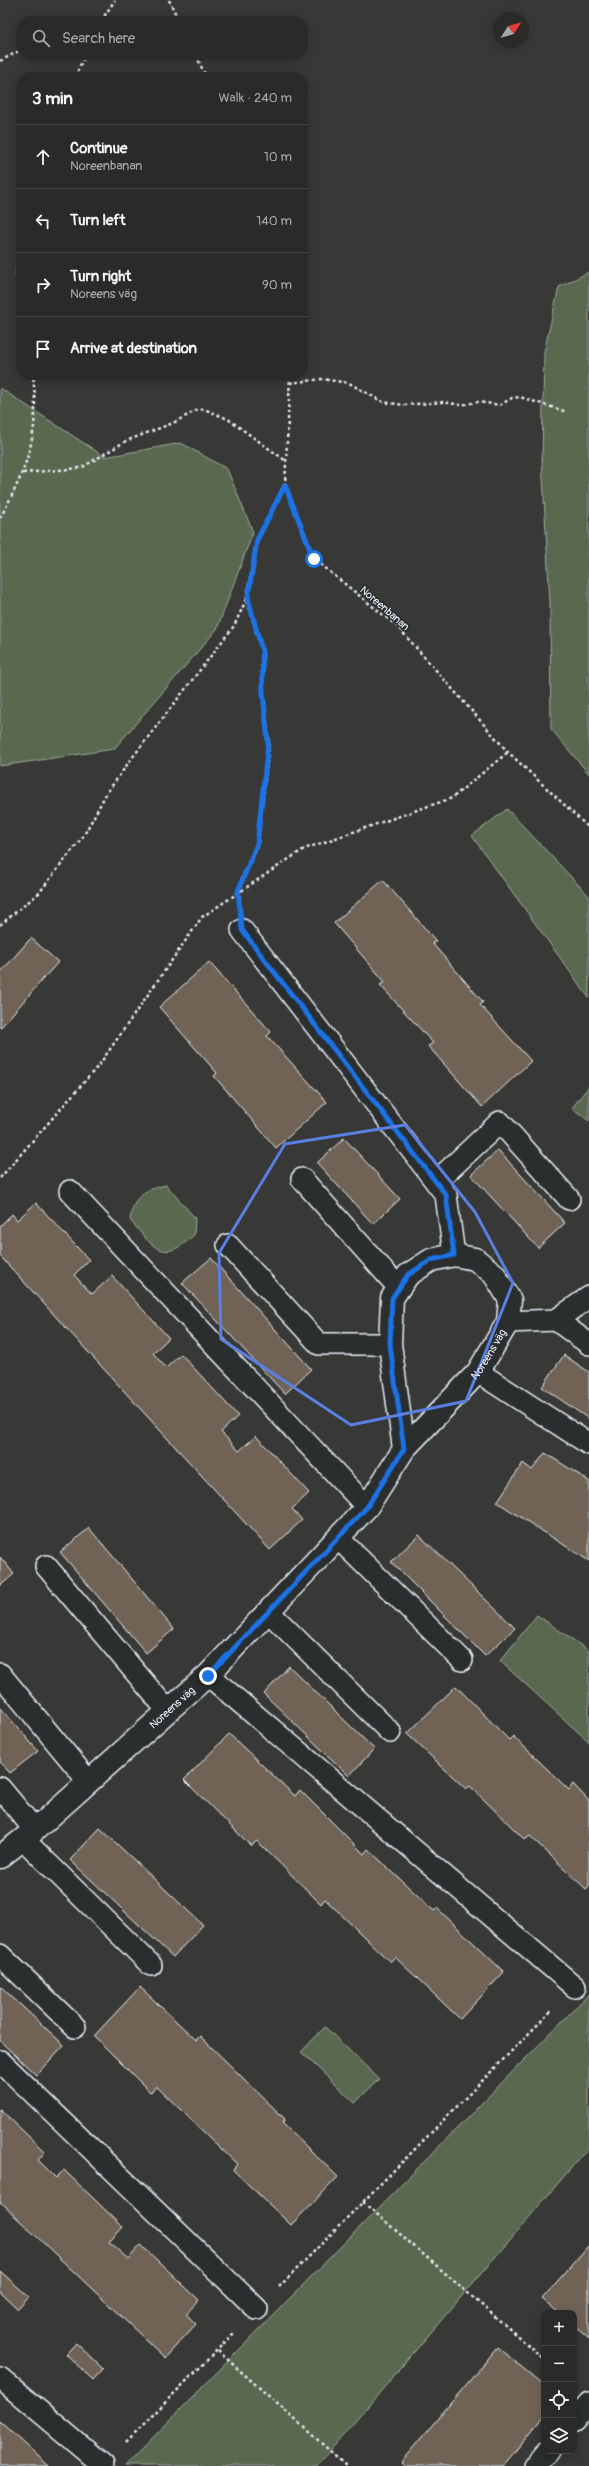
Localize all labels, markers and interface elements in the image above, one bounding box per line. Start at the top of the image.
north arrow [493,12,529,48]
search box [16,16,308,60]
icon: search [30,27,52,49]
text: Search here [62,29,135,48]
text: 3 min [32,88,73,109]
text: Walk · 240 m [218,90,292,106]
text: Continue [70,139,128,158]
icon: ahead [32,146,54,168]
text: 10 m [264,149,292,165]
text: Noreenbanan [70,158,142,174]
icon: left [32,210,54,232]
text: Turn left [70,211,126,230]
text: 140 m [256,213,292,229]
text: Turn right [70,267,131,286]
icon: right [32,274,54,296]
text: 90 m [262,277,292,293]
text: Noreens väg [70,286,137,302]
icon: arrive [32,338,54,360]
text: Arrive at destination [70,339,197,358]
route start [305,550,323,568]
street label: Noreenbanan [357,583,412,633]
street label: Noreens väg [468,1326,509,1382]
route end [199,1667,217,1685]
street label: Noreens väg [147,1684,198,1732]
map controls [541,2310,577,2454]
button: + [541,2310,577,2346]
button: − [541,2346,577,2382]
button: locate [541,2382,577,2418]
button: layers [541,2418,577,2454]

